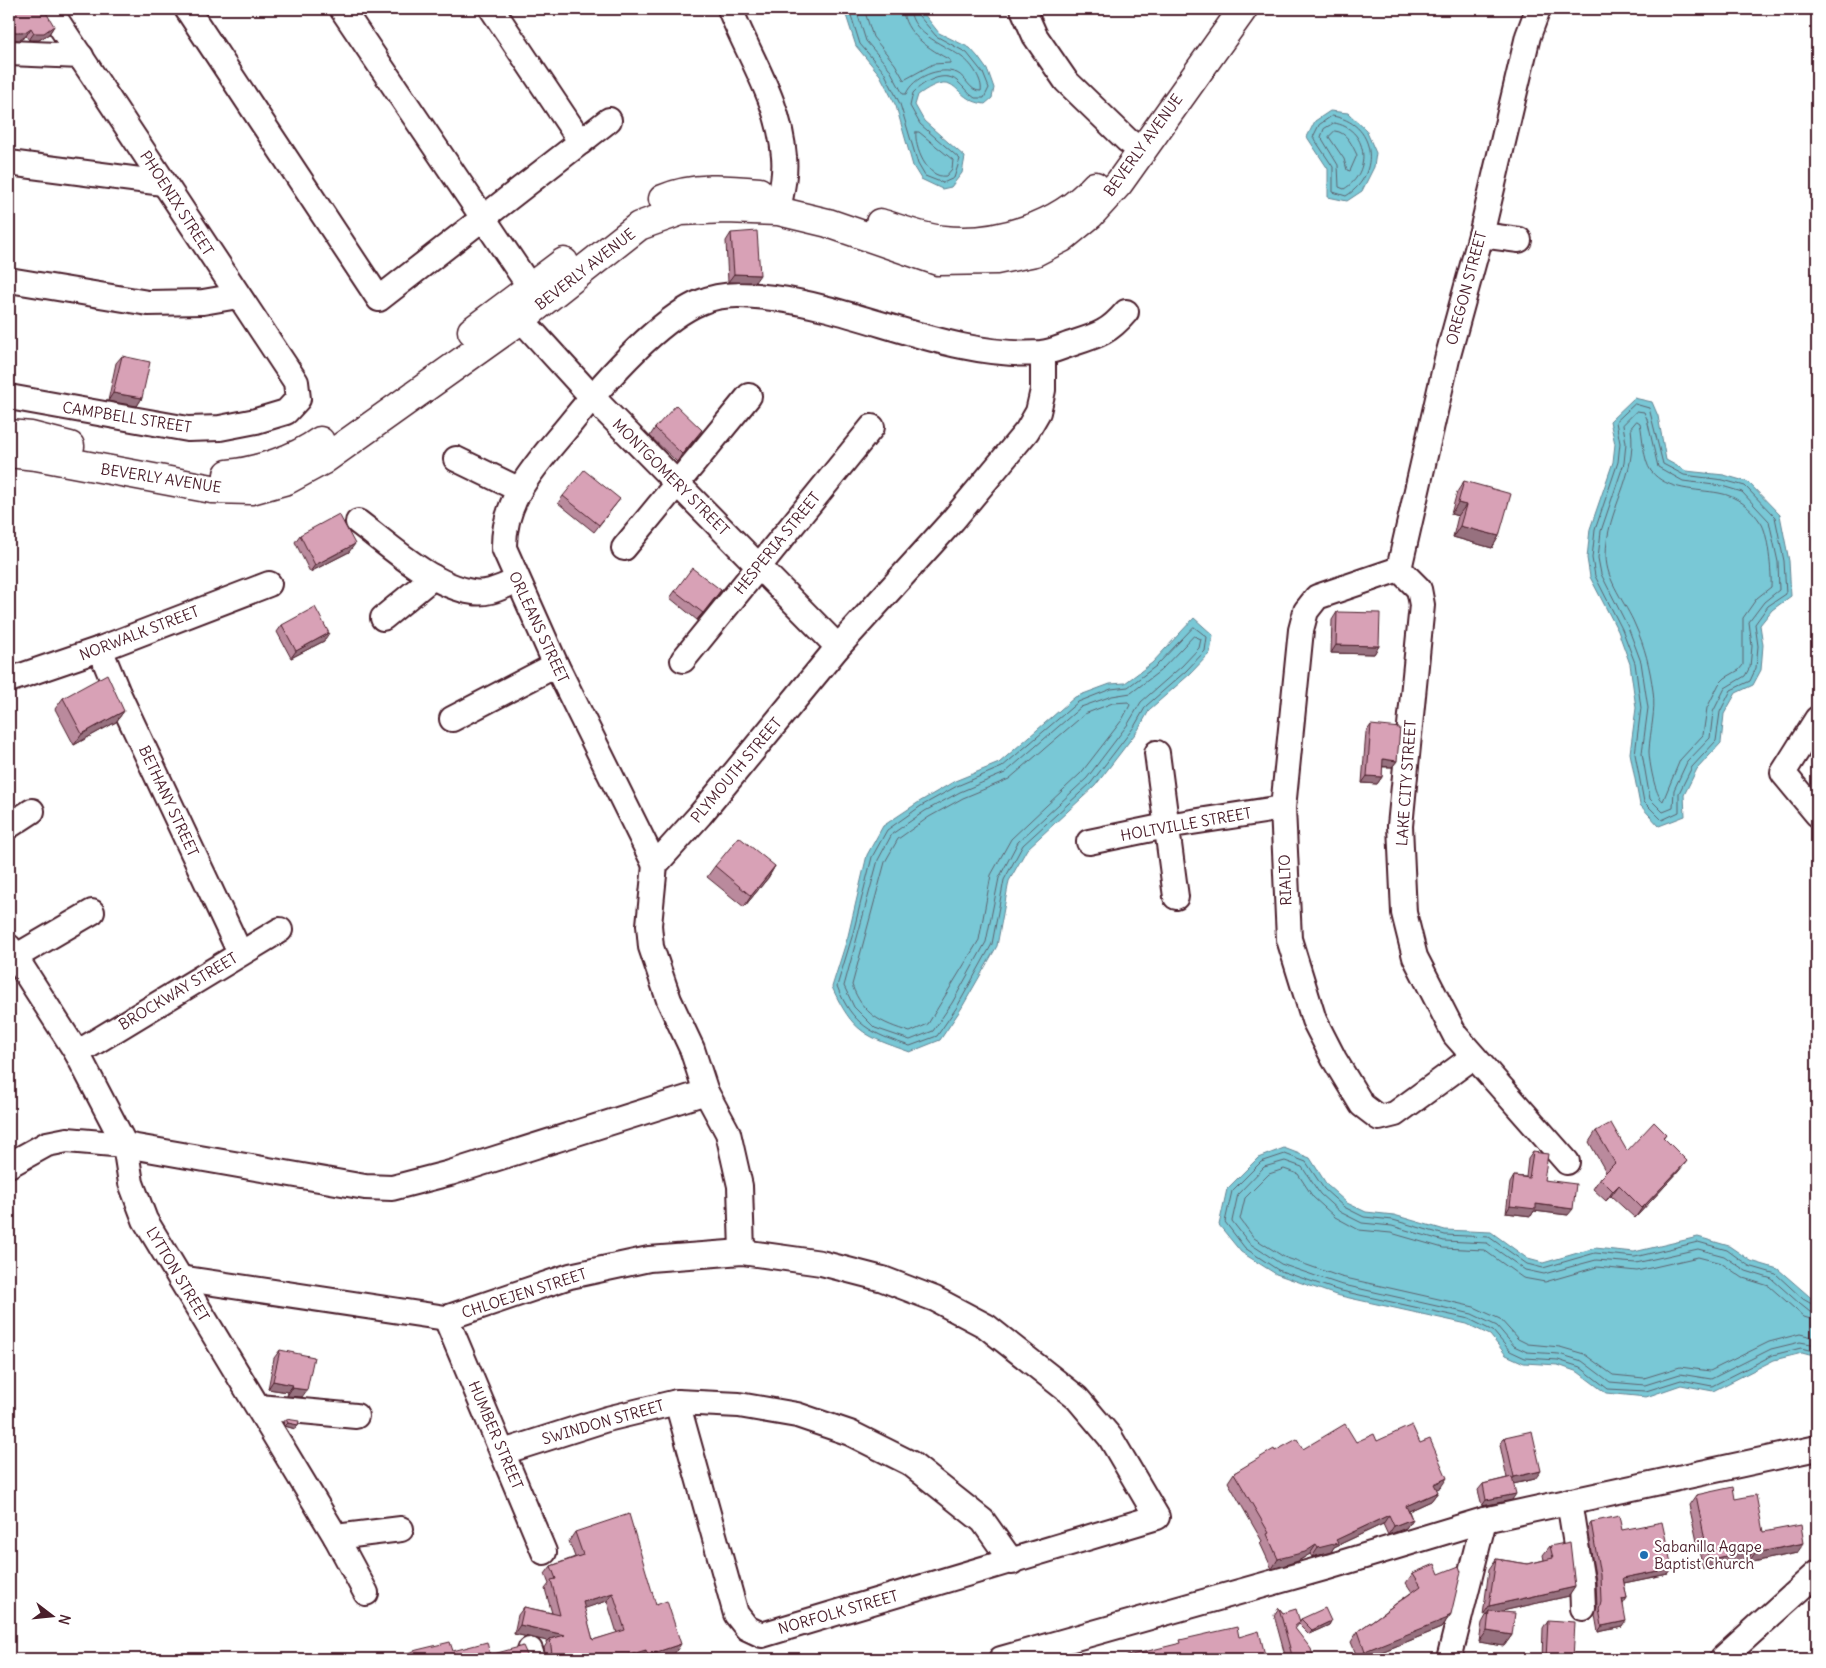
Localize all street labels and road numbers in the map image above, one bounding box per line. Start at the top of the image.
street label: BEVERLY AVENUE [1099,90,1187,200]
street label: PHOENIX STREET [136,147,218,259]
street label: BEVERLY AVENUE [531,224,639,314]
street label: OREGON STREET [1442,229,1490,347]
street label: CAMPBELL STREET [61,397,193,437]
street label: MONTGOMERY STREET [609,415,733,539]
street label: BEVERLY AVENUE [99,459,223,497]
street label: HESPERIA STREET [730,488,824,598]
street label: ORLEANS STREET [505,568,573,686]
street label: NORWALK STREET [77,601,202,665]
street label: PLYMOUTH STREET [686,713,786,826]
street label: LAKE CITY STREET [1392,719,1420,847]
street label: BETHANY STREET [135,742,203,860]
street label: HOLTVILLE STREET [1119,803,1253,845]
street label: RIALTO [1275,854,1295,906]
street label: BROCKWAY STREET [115,948,241,1034]
street label: LYTTON STREET [142,1223,214,1325]
street label: CHLOEJEN STREET [459,1264,589,1322]
street label: HUMBER STREET [465,1378,527,1492]
street label: SWINDON STREET [540,1395,666,1449]
street label: NORFOLK STREET [776,1586,900,1638]

